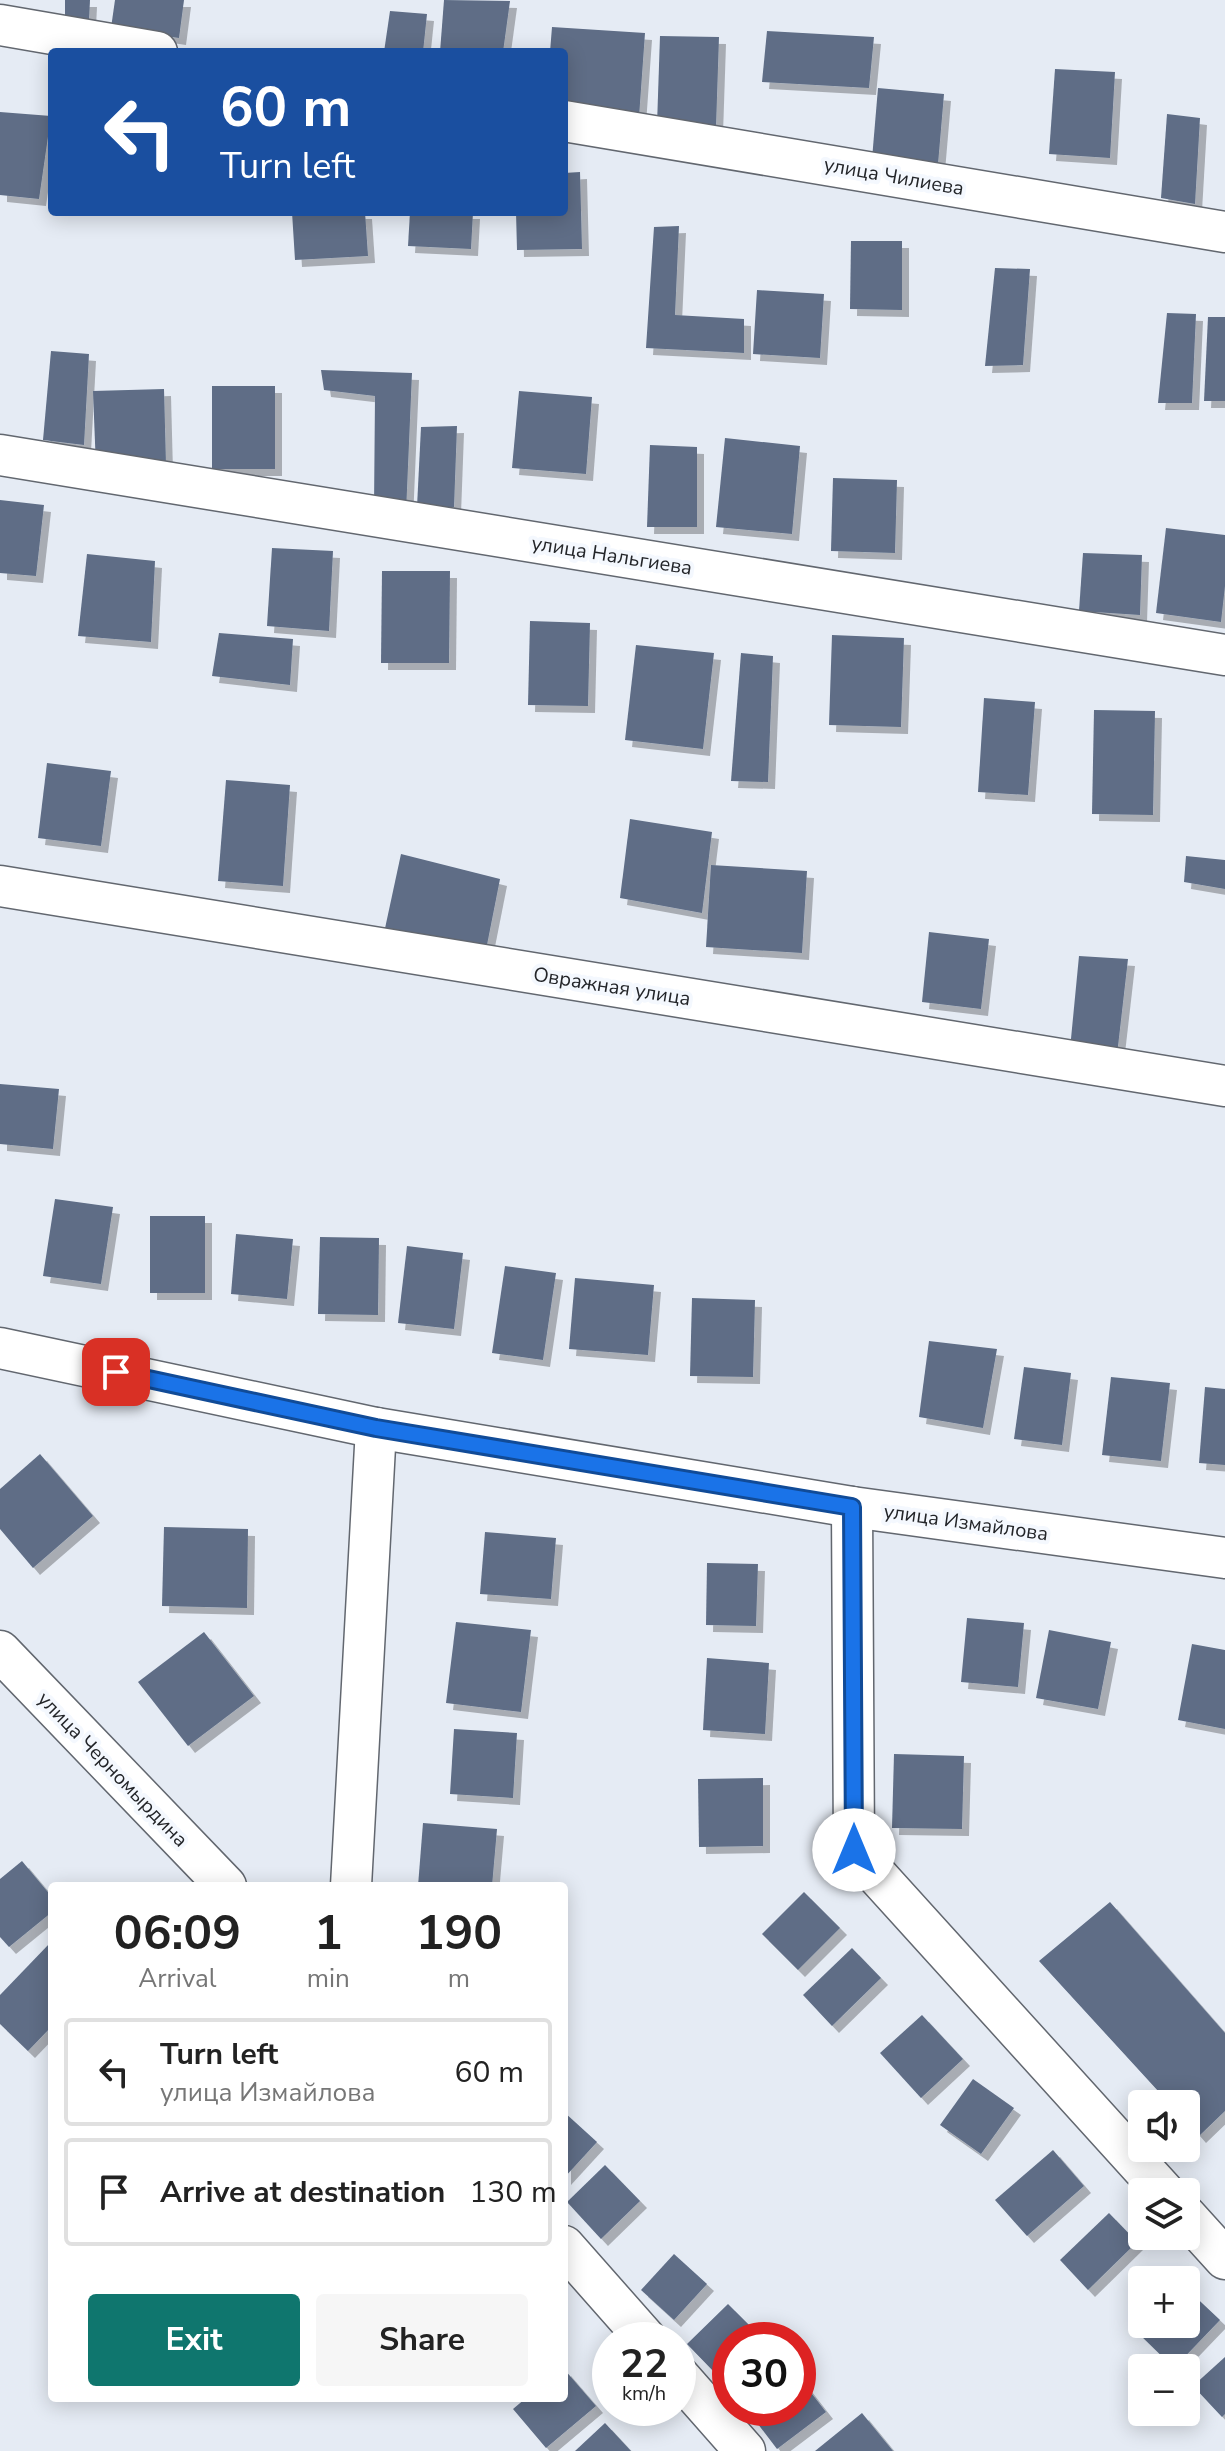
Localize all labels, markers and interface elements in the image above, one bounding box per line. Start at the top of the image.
text: 60 m [220,69,351,146]
icon: left [88,80,192,184]
text: Turn left [220,142,355,191]
street label: улица Чилиева [822,151,966,202]
street label: улица Нальгиева [530,529,694,582]
street label: Овражная улица [531,961,692,1012]
pin [82,1338,150,1406]
icon: arrive [94,1350,138,1394]
street label: улица Измайлова [882,1498,1050,1547]
street label: улица Черномырдина [31,1686,194,1853]
position arrow [812,1808,896,1892]
text: 06:09 [114,1900,241,1966]
text: 1 [314,1900,343,1966]
text: 190 [416,1900,502,1966]
text: Arrival [138,1961,217,1996]
text: min [307,1961,350,1996]
text: m [448,1961,470,1996]
text: Turn left [160,2034,278,2075]
icon: left [92,2050,136,2094]
text: 60 m [455,2052,524,2093]
text: улица Измайлова [160,2075,376,2110]
map controls [1128,2090,1200,2426]
button: sound [1128,2090,1200,2162]
icon: arrive [92,2170,136,2214]
text: Arrive at destination [160,2172,445,2213]
text: 130 m [469,2172,557,2213]
button: layers [1128,2178,1200,2250]
button: + [1128,2266,1200,2338]
button: Exit [88,2294,300,2386]
button: Share [316,2294,528,2386]
speed limit sign: 30 [712,2322,816,2426]
text: 22 [620,2337,668,2391]
button: − [1128,2354,1200,2426]
text: km/h [622,2380,666,2407]

